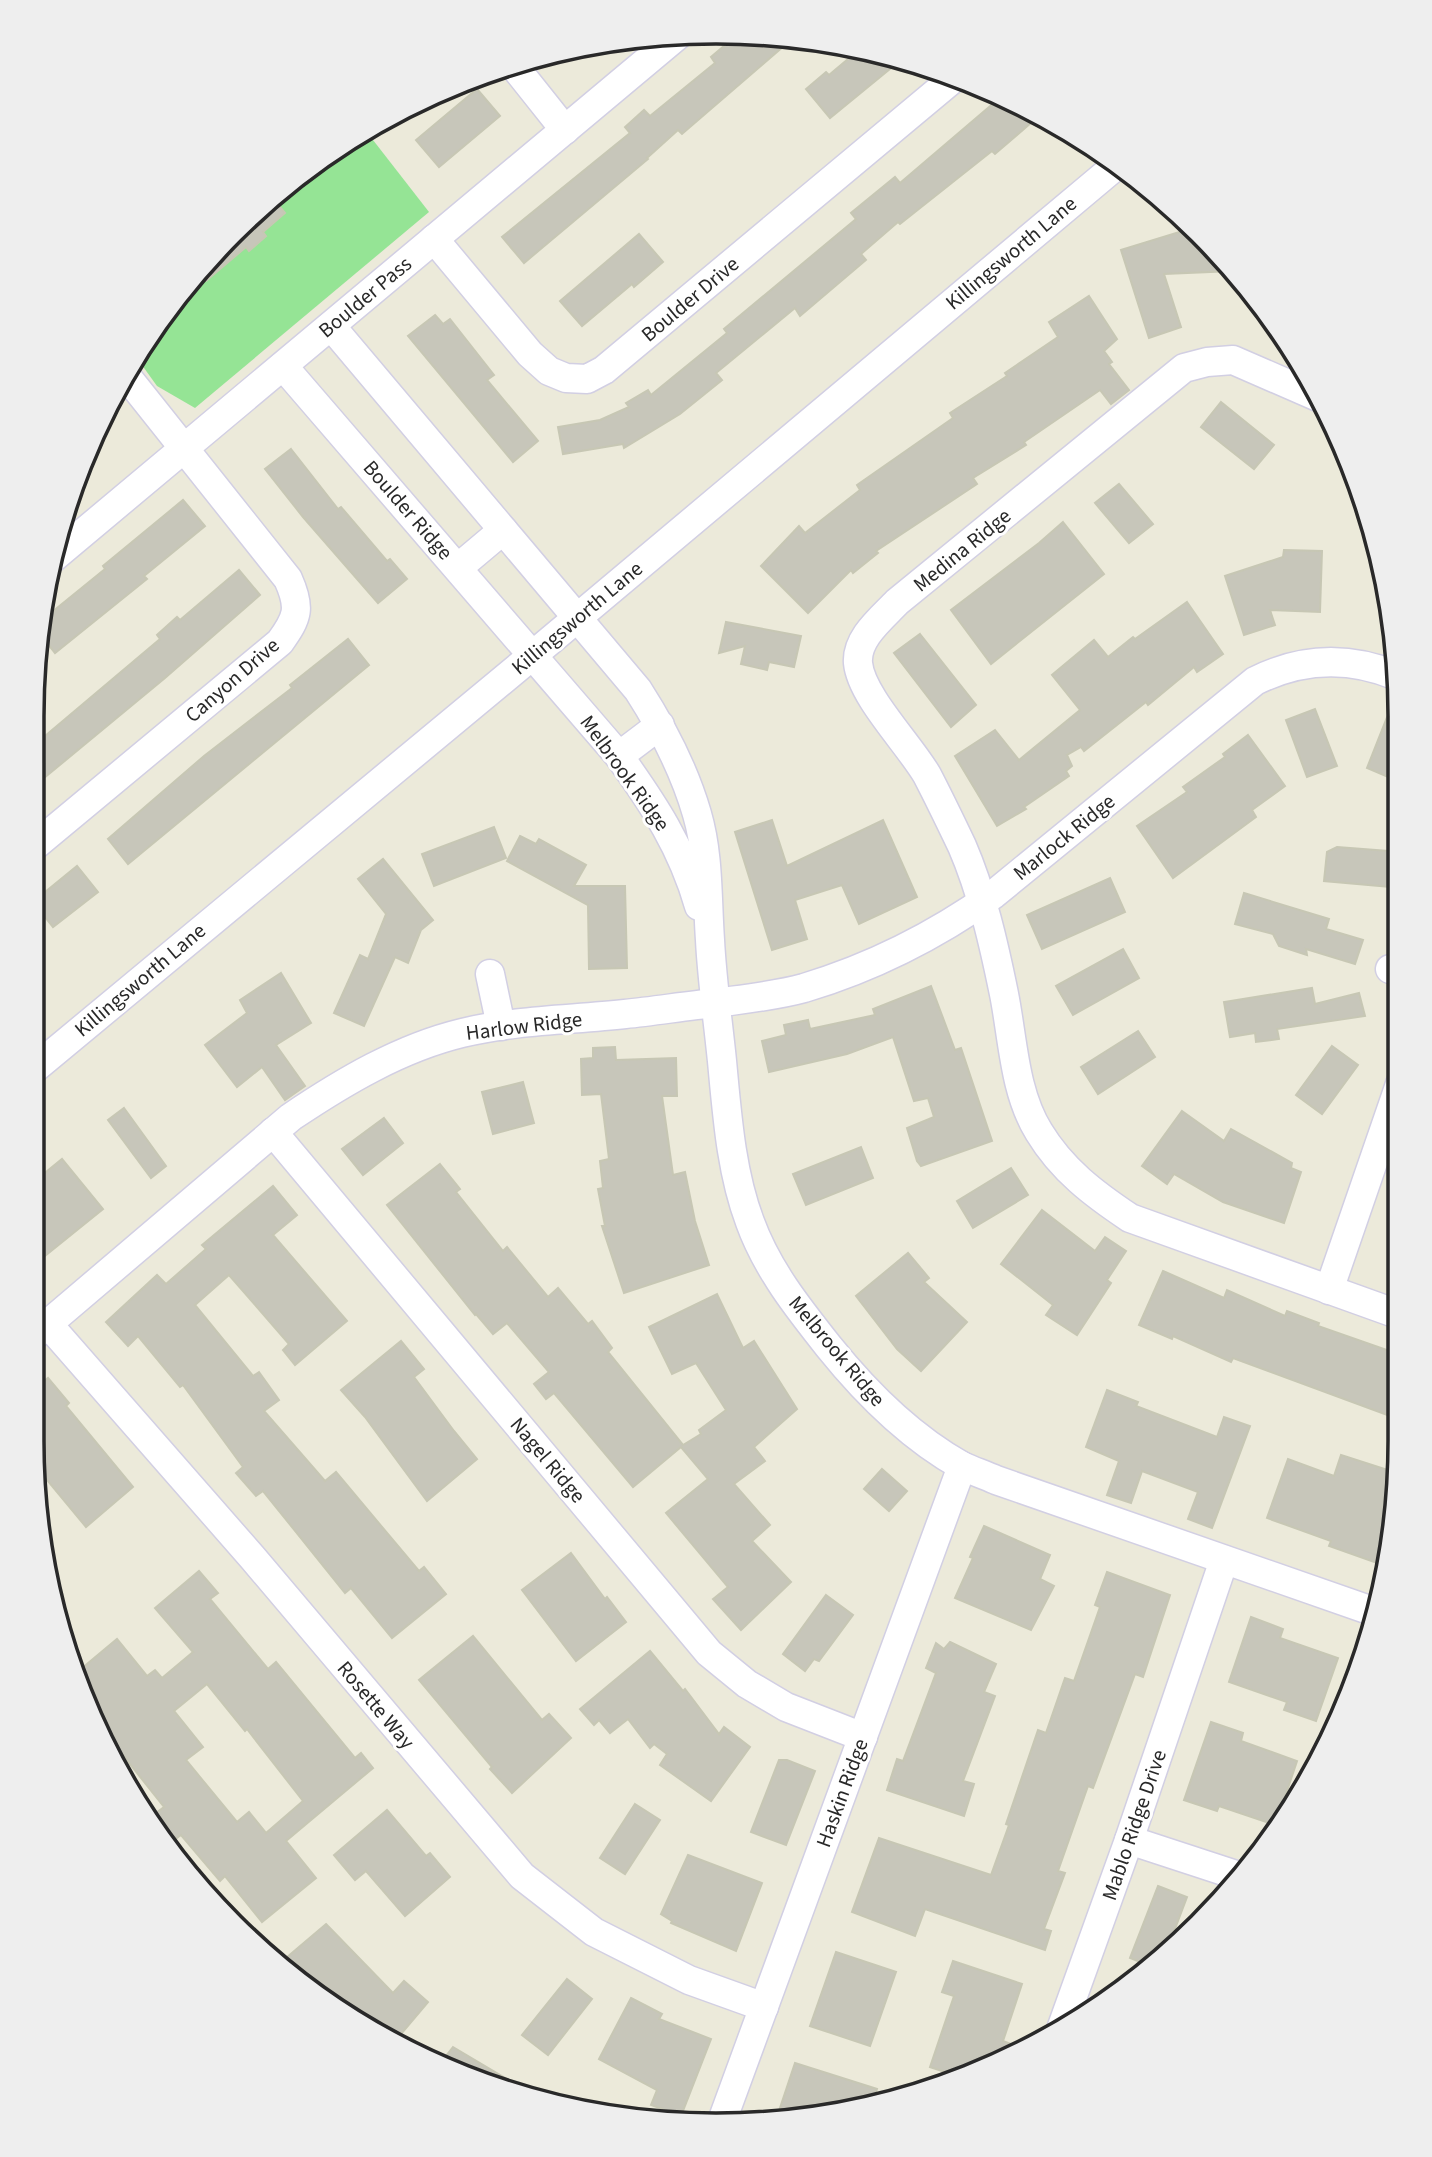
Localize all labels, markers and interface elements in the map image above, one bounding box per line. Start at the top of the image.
street label: Killingsworth Lane [939,189,1083,317]
street label: Boulder Pass [312,249,418,345]
street label: Boulder Drive [635,249,745,349]
street label: Boulder Ridge [356,454,460,566]
street label: Medina Ridge [907,501,1017,599]
street label: Killingsworth Lane [505,554,649,682]
street label: Canyon Drive [178,631,286,729]
street label: Melbrook Ridge [573,709,677,837]
street label: Marlock Ridge [1007,786,1121,888]
street label: Killingsworth Lane [68,916,212,1044]
street label: Harlow Ridge [464,1004,584,1048]
street label: Melbrook Ridge [782,1289,892,1413]
street label: Nagel Ridge [503,1411,593,1509]
street label: Rosette Way [330,1654,422,1756]
street label: Haskin Ridge [808,1734,876,1852]
street label: Mablo Ridge Drive [1094,1746,1174,1904]

